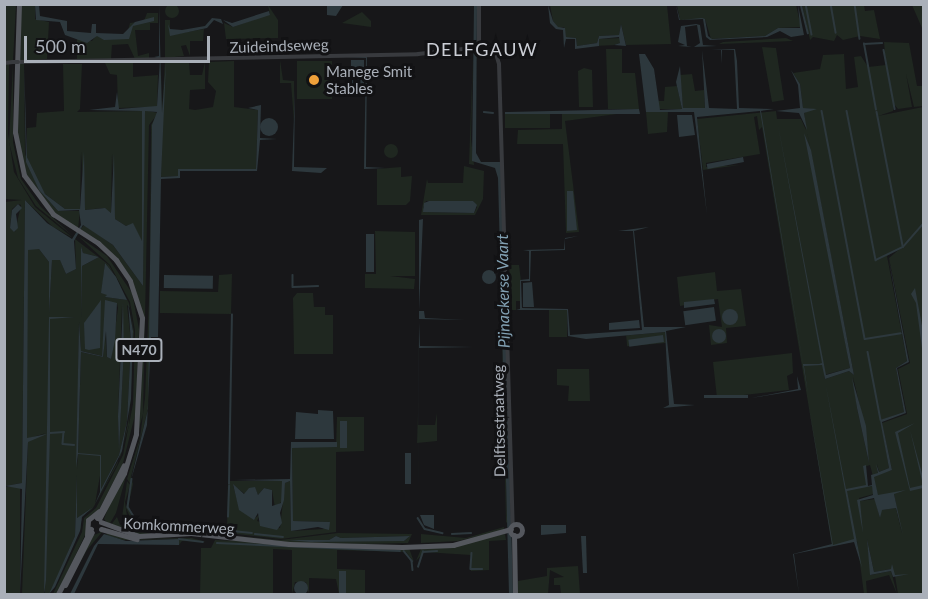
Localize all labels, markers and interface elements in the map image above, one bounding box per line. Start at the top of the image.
scale bar [27,24,213,62]
text: 500 m [35,35,86,57]
street label: Zuideindseweg [229,35,329,57]
district label: DELFGAUW [426,38,538,60]
place label: Manege Smit Stables [326,62,412,97]
marker: Manege Smit Stables [307,73,321,87]
water label: Pijnackerse Vaart [492,233,514,349]
road number: N470 [115,339,163,361]
street label: Delftsestraatweg [489,365,509,477]
street label: Komkommerweg [123,514,235,538]

